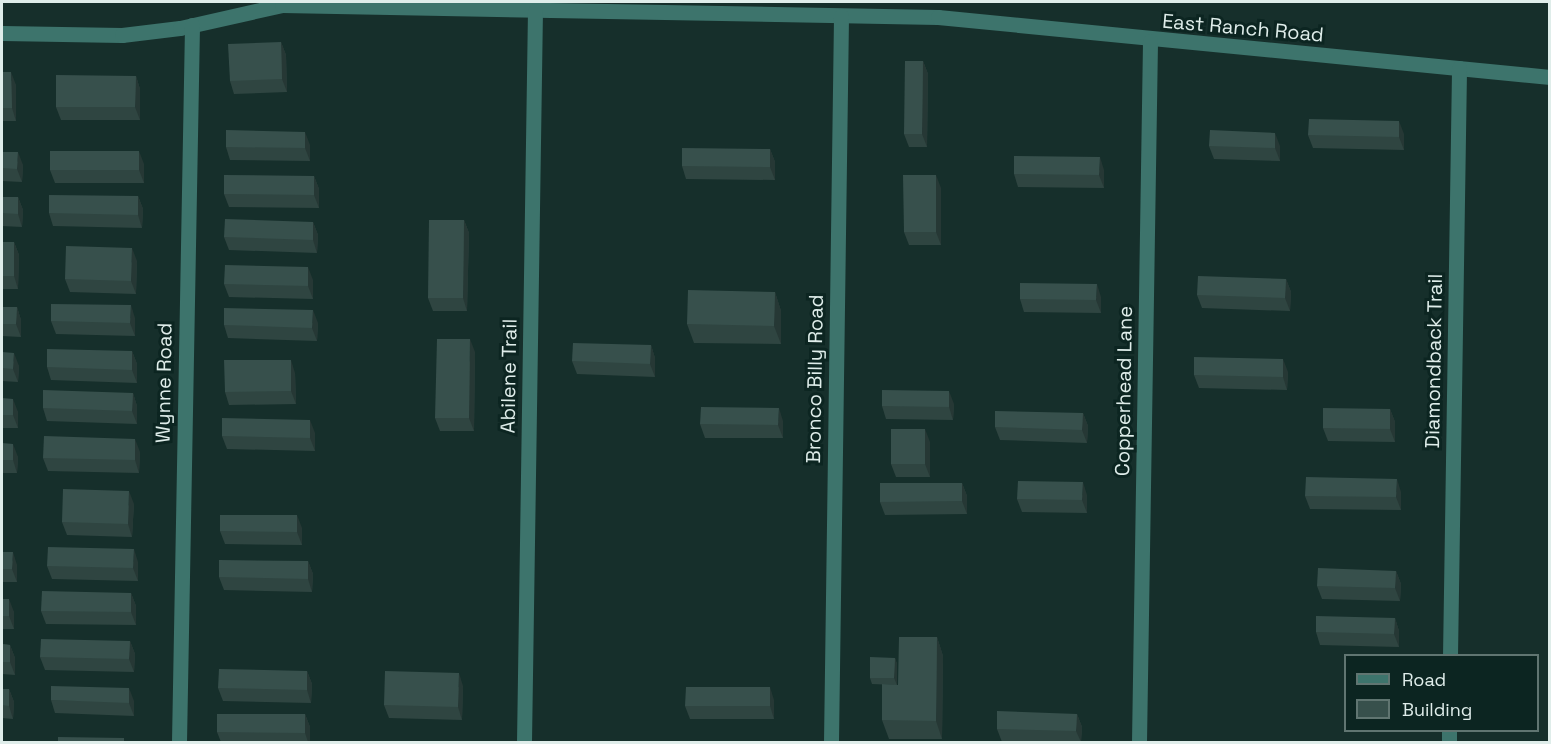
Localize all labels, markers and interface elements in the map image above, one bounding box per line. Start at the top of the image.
street label: East Ranch Road [1161,9,1325,47]
street label: Diamondback Trail [1420,273,1448,449]
street label: Bronco Billy Road [802,294,828,464]
street label: Copperhead Lane [1111,306,1137,476]
street label: Abilene Trail [496,318,522,434]
street label: Wynne Road [151,323,177,443]
legend [1344,654,1539,732]
text: Road [1402,668,1446,691]
text: Building [1402,698,1472,721]

